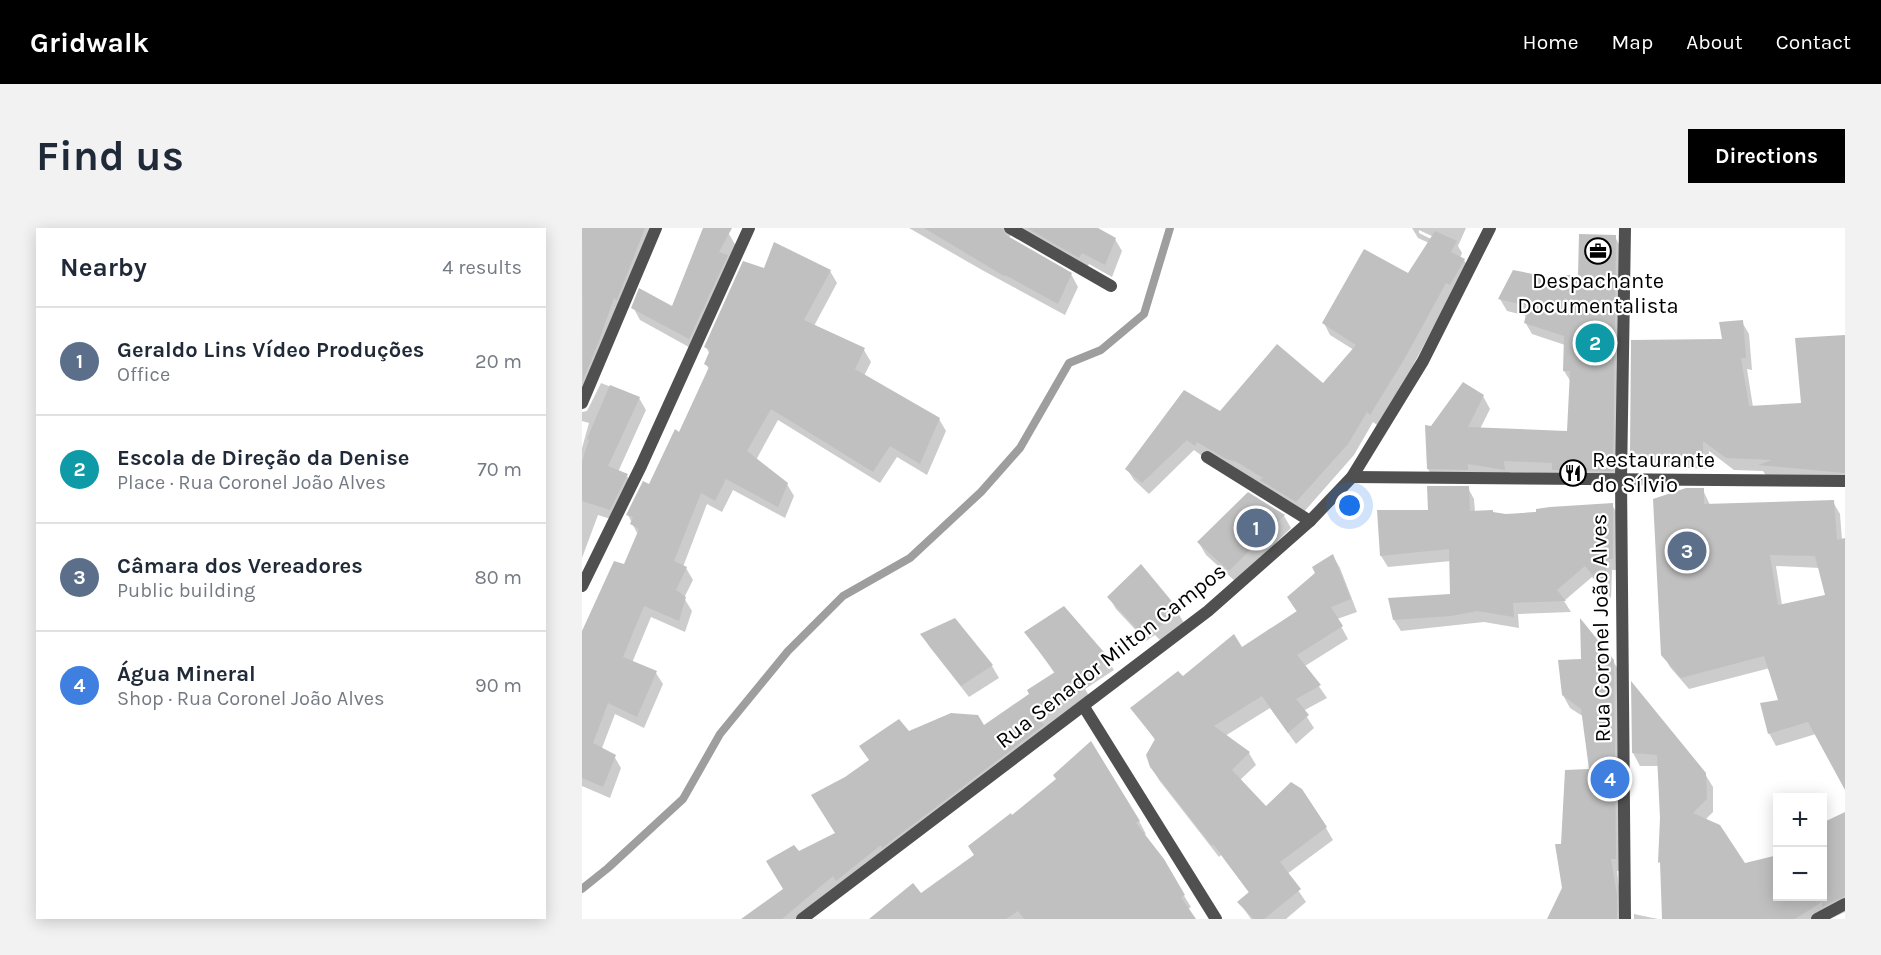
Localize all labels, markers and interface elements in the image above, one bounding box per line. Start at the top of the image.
text: Gridwalk [30,26,149,59]
text: Home [1523,30,1579,54]
text: Map [1612,30,1653,54]
text: About [1686,30,1743,54]
text: Contact [1776,30,1851,54]
button: Directions [1688,129,1845,183]
text: Find us [36,131,184,181]
office icon: Despachante Documentalista [1583,236,1613,266]
text: Nearby [60,252,147,283]
text: 4 results [442,256,522,279]
place label: Despachante Documentalista [1517,268,1679,319]
pin: 2 [1576,320,1614,366]
text: Geraldo Lins Vídeo Produções [117,337,424,363]
text: 1 [76,350,83,373]
text: 20 m [475,350,522,373]
text: Office [117,363,170,386]
text: Escola de Direção da Denise [117,445,410,471]
place label: Restaurante do Sílvio [1592,447,1715,498]
text: 2 [73,458,86,481]
text: 70 m [477,458,522,481]
restaurant icon: Restaurante do Sílvio [1558,458,1588,488]
text: Place · Rua Coronel João Alves [117,471,386,494]
your location [1335,491,1364,520]
pin: 1 [1236,506,1276,550]
street label: Rua Coronel João Alves [1586,514,1616,742]
pin: 3 [1668,528,1706,574]
text: Câmara dos Vereadores [117,553,363,579]
street label: Rua Senador Milton Campos [991,558,1231,754]
text: 3 [73,566,86,589]
text: 80 m [474,566,522,589]
text: Public building [117,579,255,602]
text: Água Mineral [117,661,256,687]
text: 4 [74,674,85,697]
text: 90 m [475,674,522,697]
text: Shop · Rua Coronel João Alves [117,687,385,710]
pin: 4 [1590,756,1630,802]
map controls [1773,793,1827,901]
button: + [1773,793,1827,847]
button: − [1773,847,1827,901]

